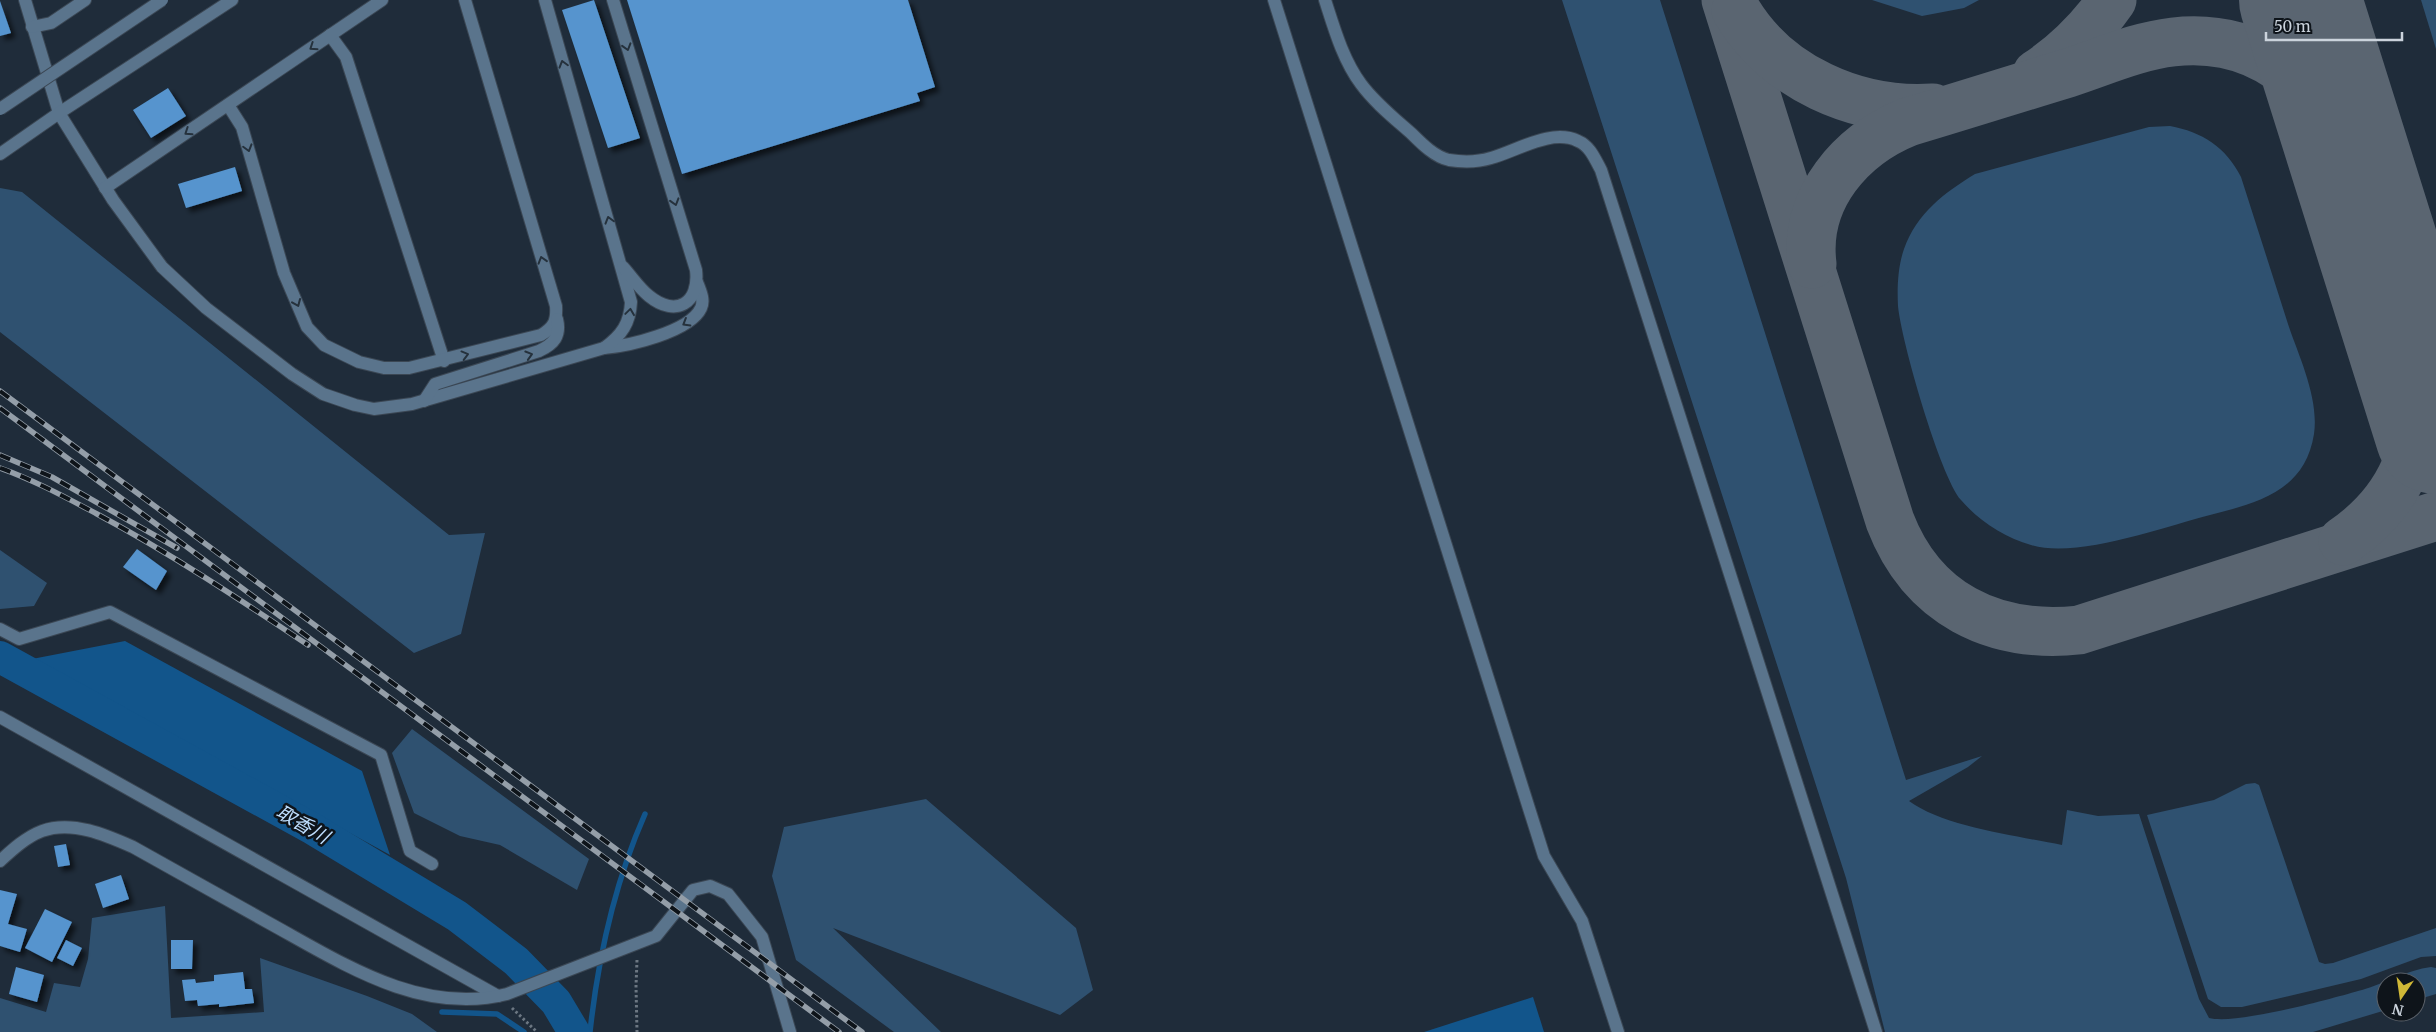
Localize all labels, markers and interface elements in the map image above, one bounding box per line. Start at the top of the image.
scale bar [2266,10,2402,42]
text: 50 m [2274,17,2311,36]
one-way arrow [309,41,319,50]
one-way arrow [621,42,631,50]
one-way arrow [559,60,569,69]
one-way arrow [184,126,194,135]
one-way arrow [243,144,253,152]
one-way arrow [669,197,679,206]
one-way arrow [604,216,615,224]
one-way arrow [537,256,547,265]
one-way arrow [290,298,301,307]
one-way arrow [624,307,634,316]
one-way arrow [682,316,691,326]
one-way arrow [460,350,469,361]
one-way arrow [524,350,533,360]
water label: 取香川 [272,799,335,850]
north arrow [2376,972,2426,1022]
text: N [2391,1000,2405,1020]

